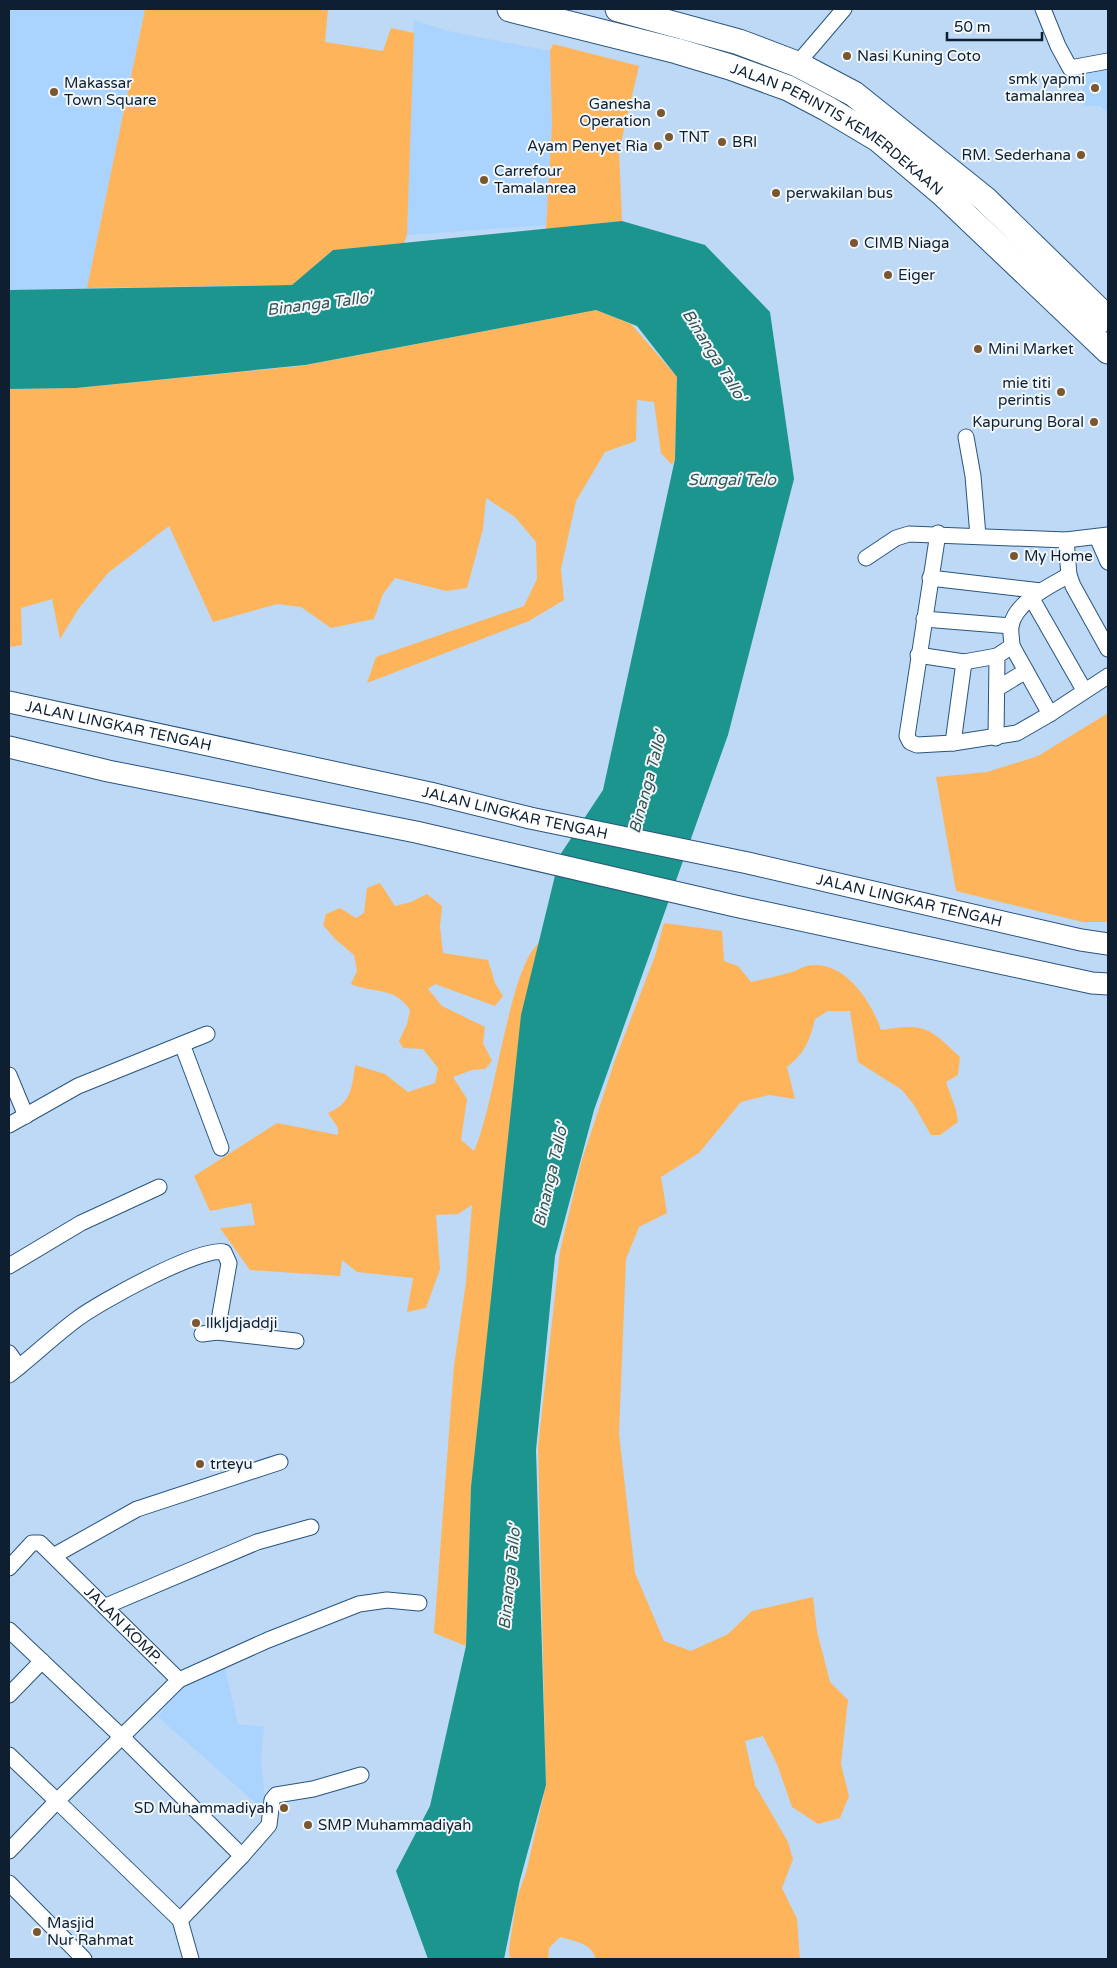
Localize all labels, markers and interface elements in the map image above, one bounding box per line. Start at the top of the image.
scale bar [947,10,1042,42]
text: 50 m [954,18,991,36]
place label: Nasi Kuning Coto [857,47,981,65]
marker: Nasi Kuning Coto [841,50,853,62]
street label: JALAN PERINTIS KEMERDEKAAN [728,59,947,199]
place label: smk yapmi tamalanrea [1005,70,1085,105]
place label: Makassar Town Square [64,74,156,109]
marker: smk yapmi tamalanrea [1089,82,1101,94]
marker: Makassar Town Square [48,86,60,98]
place label: Ganesha Operation [579,95,651,130]
marker: Ganesha Operation [655,107,667,119]
place label: TNT [679,128,709,146]
marker: TNT [663,131,675,143]
place label: BRI [732,133,757,151]
marker: BRI [716,136,728,148]
place label: Ayam Penyet Ria [527,137,648,155]
marker: Ayam Penyet Ria [652,140,664,152]
place label: RM. Sederhana [961,146,1071,164]
marker: RM. Sederhana [1075,149,1087,161]
place label: Carrefour Tamalanrea [494,162,576,197]
marker: Carrefour Tamalanrea [478,174,490,186]
place label: perwakilan bus [786,184,893,202]
marker: perwakilan bus [770,187,782,199]
place label: CIMB Niaga [864,234,949,252]
marker: CIMB Niaga [848,237,860,249]
place label: Eiger [898,266,935,284]
marker: Eiger [882,269,894,281]
water label: Binanga Tallo' [266,287,375,320]
water label: Binanga Tallo' [678,306,752,407]
place label: Mini Market [988,340,1074,358]
marker: Mini Market [972,343,984,355]
place label: mie titi perintis [998,374,1051,409]
marker: mie titi perintis [1055,386,1067,398]
place label: Kapurung Boral [972,413,1084,431]
marker: Kapurung Boral [1088,416,1100,428]
water label: Sungai Telo [688,470,777,490]
place label: My Home [1024,547,1093,565]
marker: My Home [1008,550,1020,562]
street label: JALAN LINGKAR TENGAH [24,697,213,755]
water label: Binanga Tallo' [625,727,672,836]
street label: JALAN LINGKAR TENGAH [420,783,610,843]
street label: JALAN LINGKAR TENGAH [815,870,1004,931]
water label: Binanga Tallo' [529,1119,573,1229]
place label: llkljdjaddji [206,1314,277,1332]
marker: llkljdjaddji [190,1317,202,1329]
place label: trteyu [210,1455,253,1473]
marker: trteyu [194,1458,206,1470]
water label: Binanga Tallo' [495,1521,526,1630]
street label: JALAN KOMP. [80,1583,166,1668]
place label: SD Muhammadiyah [134,1799,274,1817]
marker: SD Muhammadiyah [278,1802,290,1814]
place label: SMP Muhammadiyah [318,1816,471,1834]
marker: SMP Muhammadiyah [302,1819,314,1831]
place label: Masjid Nur Rahmat [47,1914,134,1949]
marker: Masjid Nur Rahmat [31,1926,43,1938]

